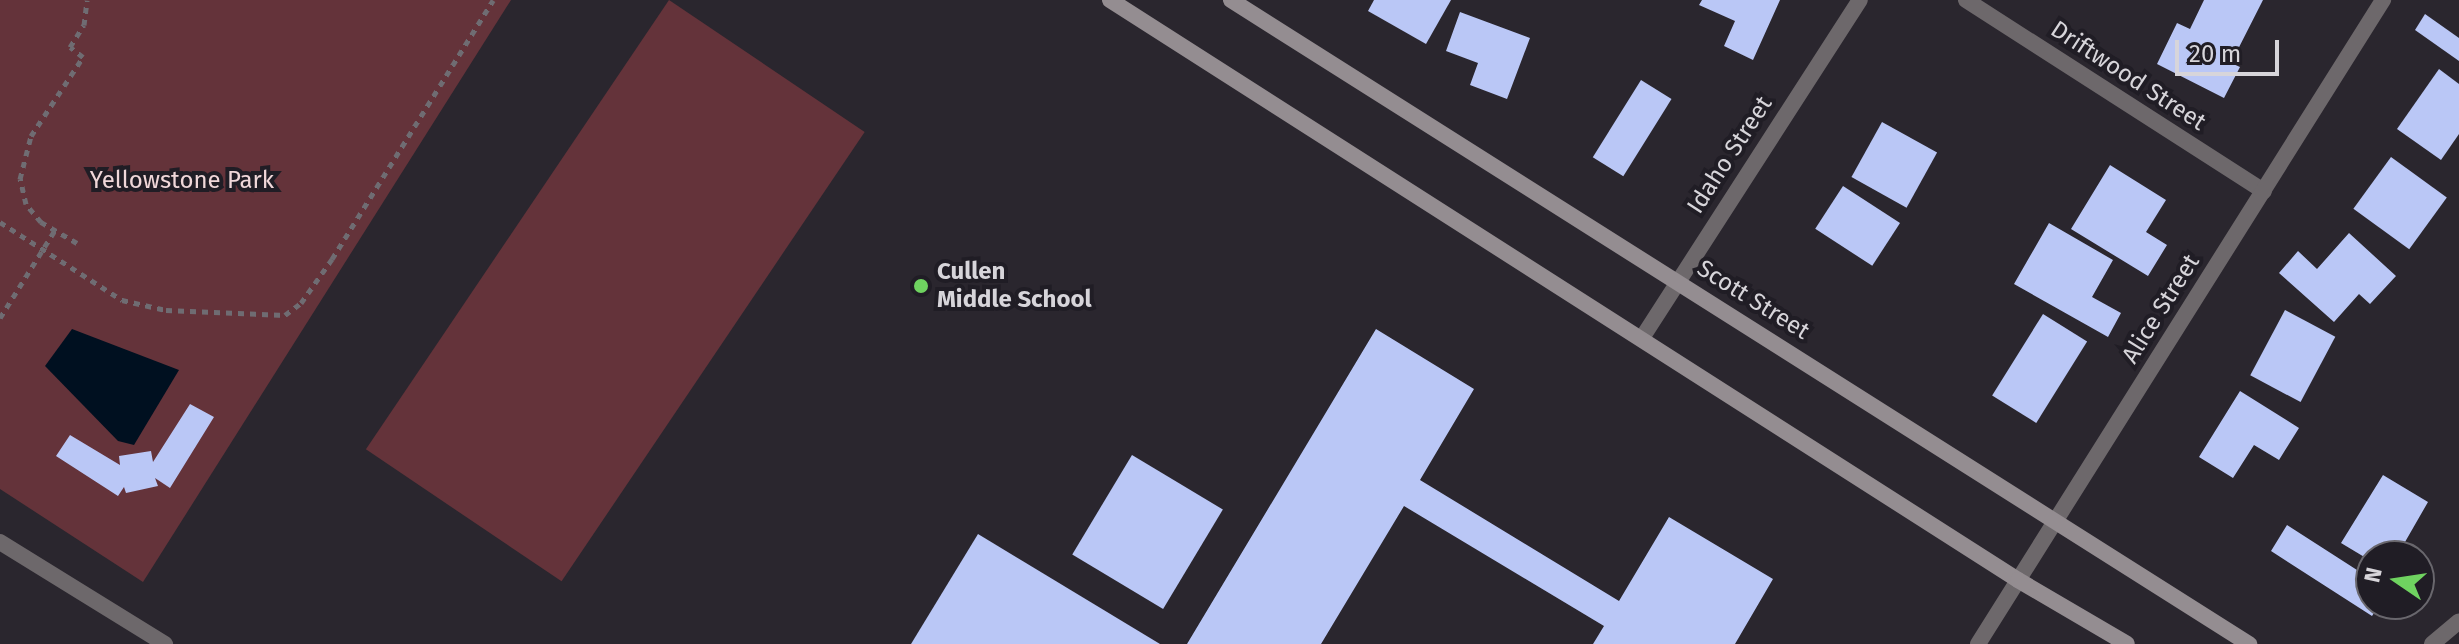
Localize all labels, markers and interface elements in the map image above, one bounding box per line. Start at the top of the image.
street label: Driftwood Street [2045,15,2211,137]
scale bar [2179,24,2283,74]
text: 20 m [2189,40,2241,68]
street label: Idaho Street [1681,91,1779,219]
park label: Yellowstone Park [90,167,274,195]
street label: Alice Street [2116,249,2206,369]
street label: Scott Street [1692,254,1814,346]
place label: Cullen Middle School [937,258,1092,314]
marker: Cullen Middle School [912,277,930,295]
north arrow [2355,540,2435,620]
text: N [2358,565,2388,585]

